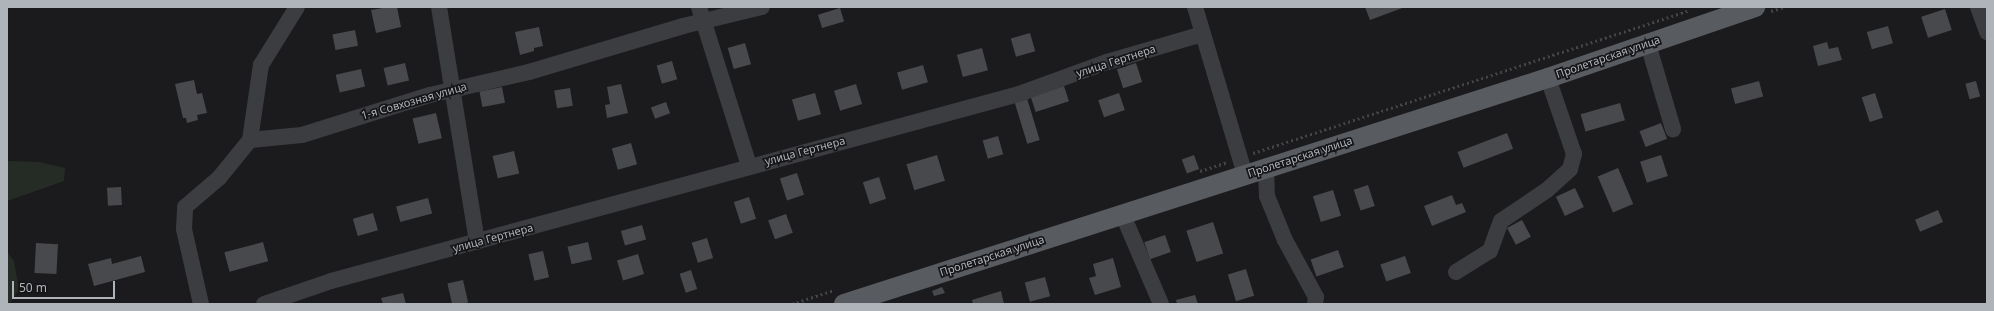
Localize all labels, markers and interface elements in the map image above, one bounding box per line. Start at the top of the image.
street label: Пролетарская улица [1554,33,1662,81]
street label: улица Гертнера [1075,42,1157,80]
street label: 1-я Совхозная улица [360,80,468,122]
street label: улица Гертнера [763,134,847,168]
street label: Пролетарская улица [1246,134,1354,180]
street label: улица Гертнера [451,221,535,255]
street label: Пролетарская улица [938,233,1046,279]
scale bar [14,273,117,299]
text: 50 m [19,279,47,296]

